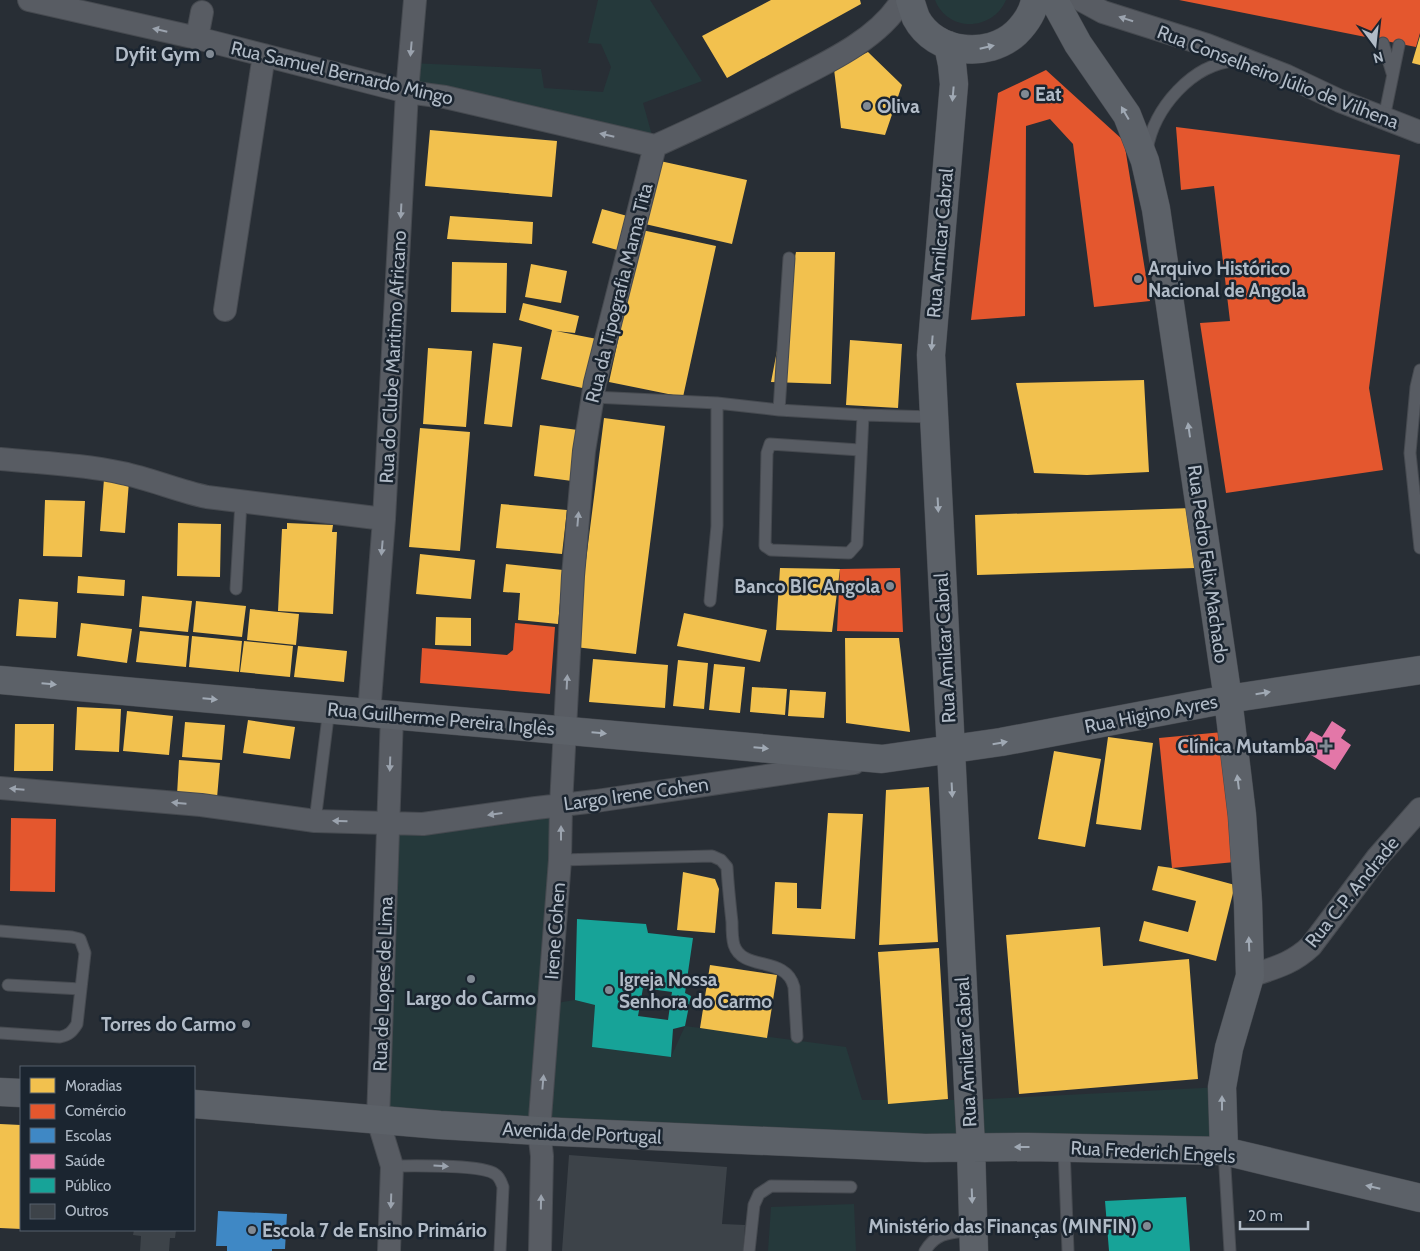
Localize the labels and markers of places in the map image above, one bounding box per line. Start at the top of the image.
place label: Dyfit Gym [115,43,200,66]
marker: Dyfit Gym [204,48,216,60]
place label: Eat [1035,83,1062,106]
marker: Eat [1019,88,1031,100]
place label: Oliva [877,95,920,118]
marker: Oliva [861,100,873,112]
place label: Arquivo Histórico Nacional de Angola [1148,257,1307,302]
marker: Arquivo Histórico Nacional de Angola [1132,273,1144,285]
place label: Banco BIC Angola [734,575,881,598]
marker: Banco BIC Angola [884,580,896,592]
place label: Clínica Mutamba [1178,735,1316,758]
marker: Clínica Mutamba [1319,739,1333,753]
place label: Igreja Nossa Senhora do Carmo [619,968,772,1013]
marker: Largo do Carmo [465,973,477,985]
marker: Igreja Nossa Senhora do Carmo [603,984,615,996]
place label: Largo do Carmo [406,987,536,1010]
place label: Torres do Carmo [101,1013,236,1036]
marker: Torres do Carmo [240,1018,252,1030]
place label: Ministério das Finanças (MINFIN) [868,1215,1137,1238]
place label: Escola 7 de Ensino Primário [262,1219,487,1242]
marker: Ministério das Finanças (MINFIN) [1141,1220,1153,1232]
marker: Escola 7 de Ensino Primário [246,1224,258,1236]

